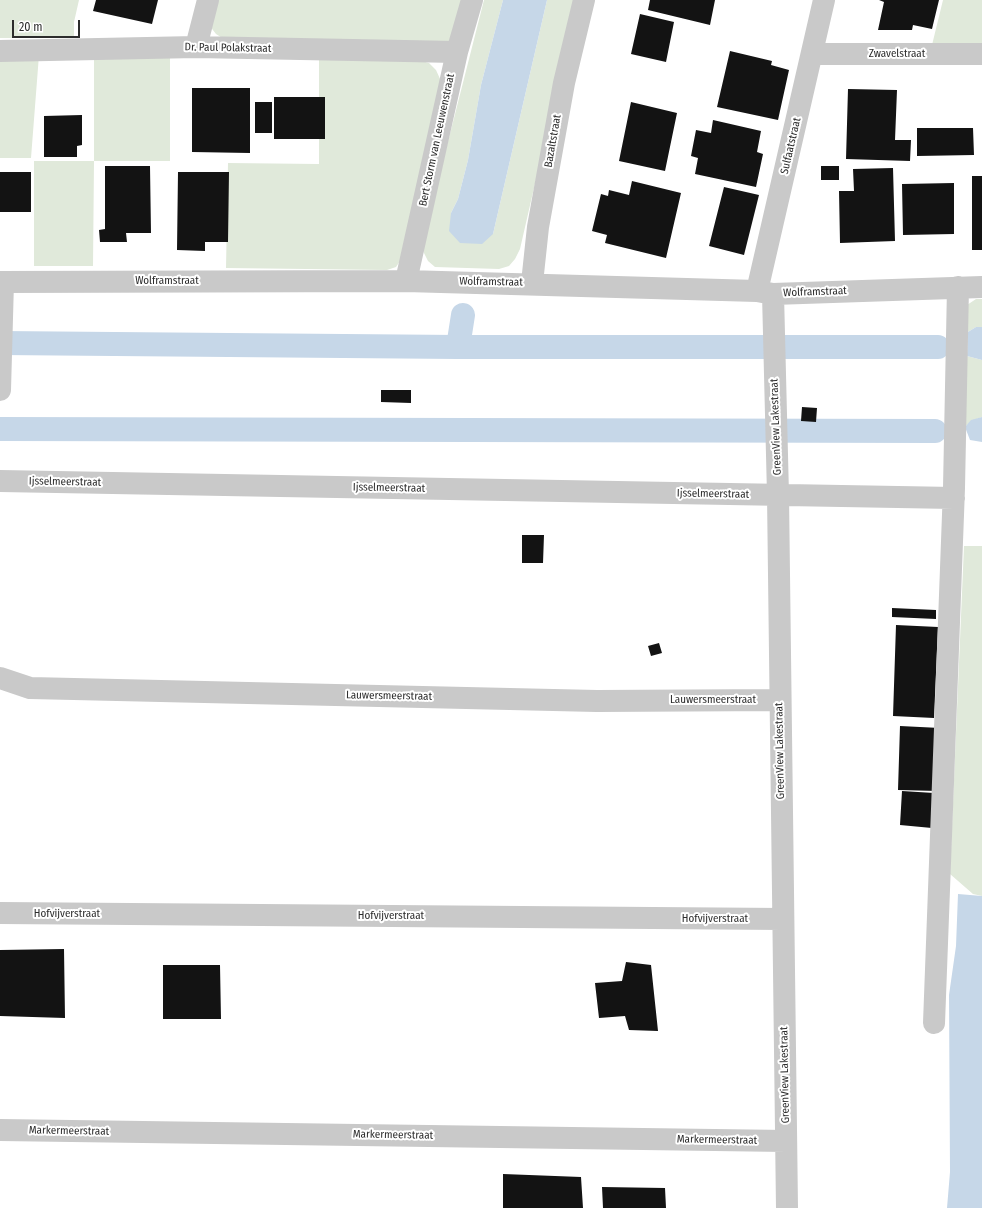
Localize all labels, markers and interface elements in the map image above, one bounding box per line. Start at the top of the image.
scale bar [14,12,82,38]
text: 20 m [19,20,43,34]
street label: Dr. Paul Polakstraat [185,41,271,55]
street label: Zwavelstraat [869,47,925,61]
street label: Bert Storm van Leeuwenstraat [416,72,458,208]
street label: Bazaltstraat [542,114,564,168]
street label: Sulfaatstraat [778,116,804,176]
street label: Wolframstraat [135,274,199,288]
street label: Wolframstraat [459,275,523,289]
street label: Wolframstraat [783,284,847,300]
street label: GreenView Lakestraat [768,378,784,476]
street label: Ijsselmeerstraat [29,475,101,489]
street label: Ijsselmeerstraat [353,481,425,495]
street label: Ijsselmeerstraat [677,487,749,501]
street label: Lauwersmeerstraat [346,689,432,703]
street label: Lauwersmeerstraat [670,693,756,707]
street label: GreenView Lakestraat [773,702,787,800]
street label: Hofvijverstraat [34,907,100,921]
street label: Hofvijverstraat [358,909,424,923]
street label: Hofvijverstraat [682,912,748,926]
street label: GreenView Lakestraat [778,1026,792,1124]
street label: Markermeerstraat [29,1124,109,1138]
street label: Markermeerstraat [353,1128,433,1142]
street label: Markermeerstraat [677,1133,757,1147]

